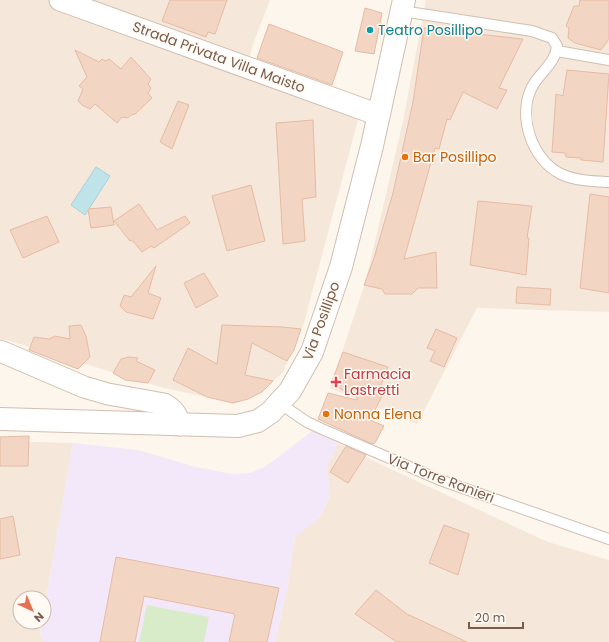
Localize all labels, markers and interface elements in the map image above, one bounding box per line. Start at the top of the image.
street label: Strada Privata Villa Maisto [130,16,308,98]
place label: Teatro Posillipo [378,20,483,40]
marker: Teatro Posillipo [365,25,375,35]
place label: Bar Posillipo [413,147,497,167]
marker: Bar Posillipo [400,152,410,162]
street label: Via Posillipo [297,279,345,363]
place label: Farmacia Lastretti [344,364,411,400]
marker: Farmacia Lastretti [331,377,341,387]
place label: Nonna Elena [334,404,422,424]
marker: Nonna Elena [321,409,331,419]
street label: Via Torre Ranieri [385,448,497,508]
north arrow [12,590,52,630]
scale bar [469,604,523,630]
text: N [30,609,47,626]
text: 20 m [475,609,505,626]

